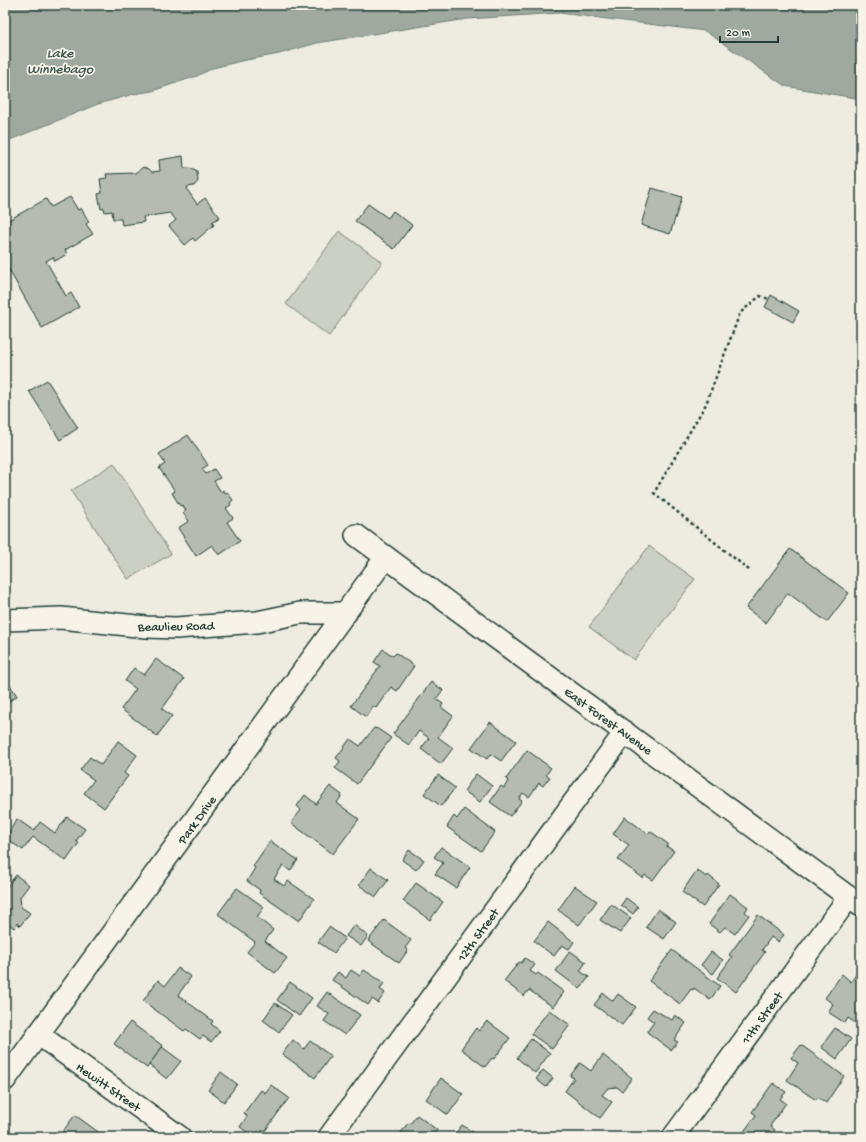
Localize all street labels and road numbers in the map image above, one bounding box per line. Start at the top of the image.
street label: Beaulieu Road [137,619,216,636]
street label: East Forest Avenue [560,685,655,759]
street label: Park Drive [175,793,221,848]
street label: 12th Street [454,905,504,966]
street label: 11th Street [739,988,788,1048]
street label: Hewitt Street [72,1060,144,1117]

